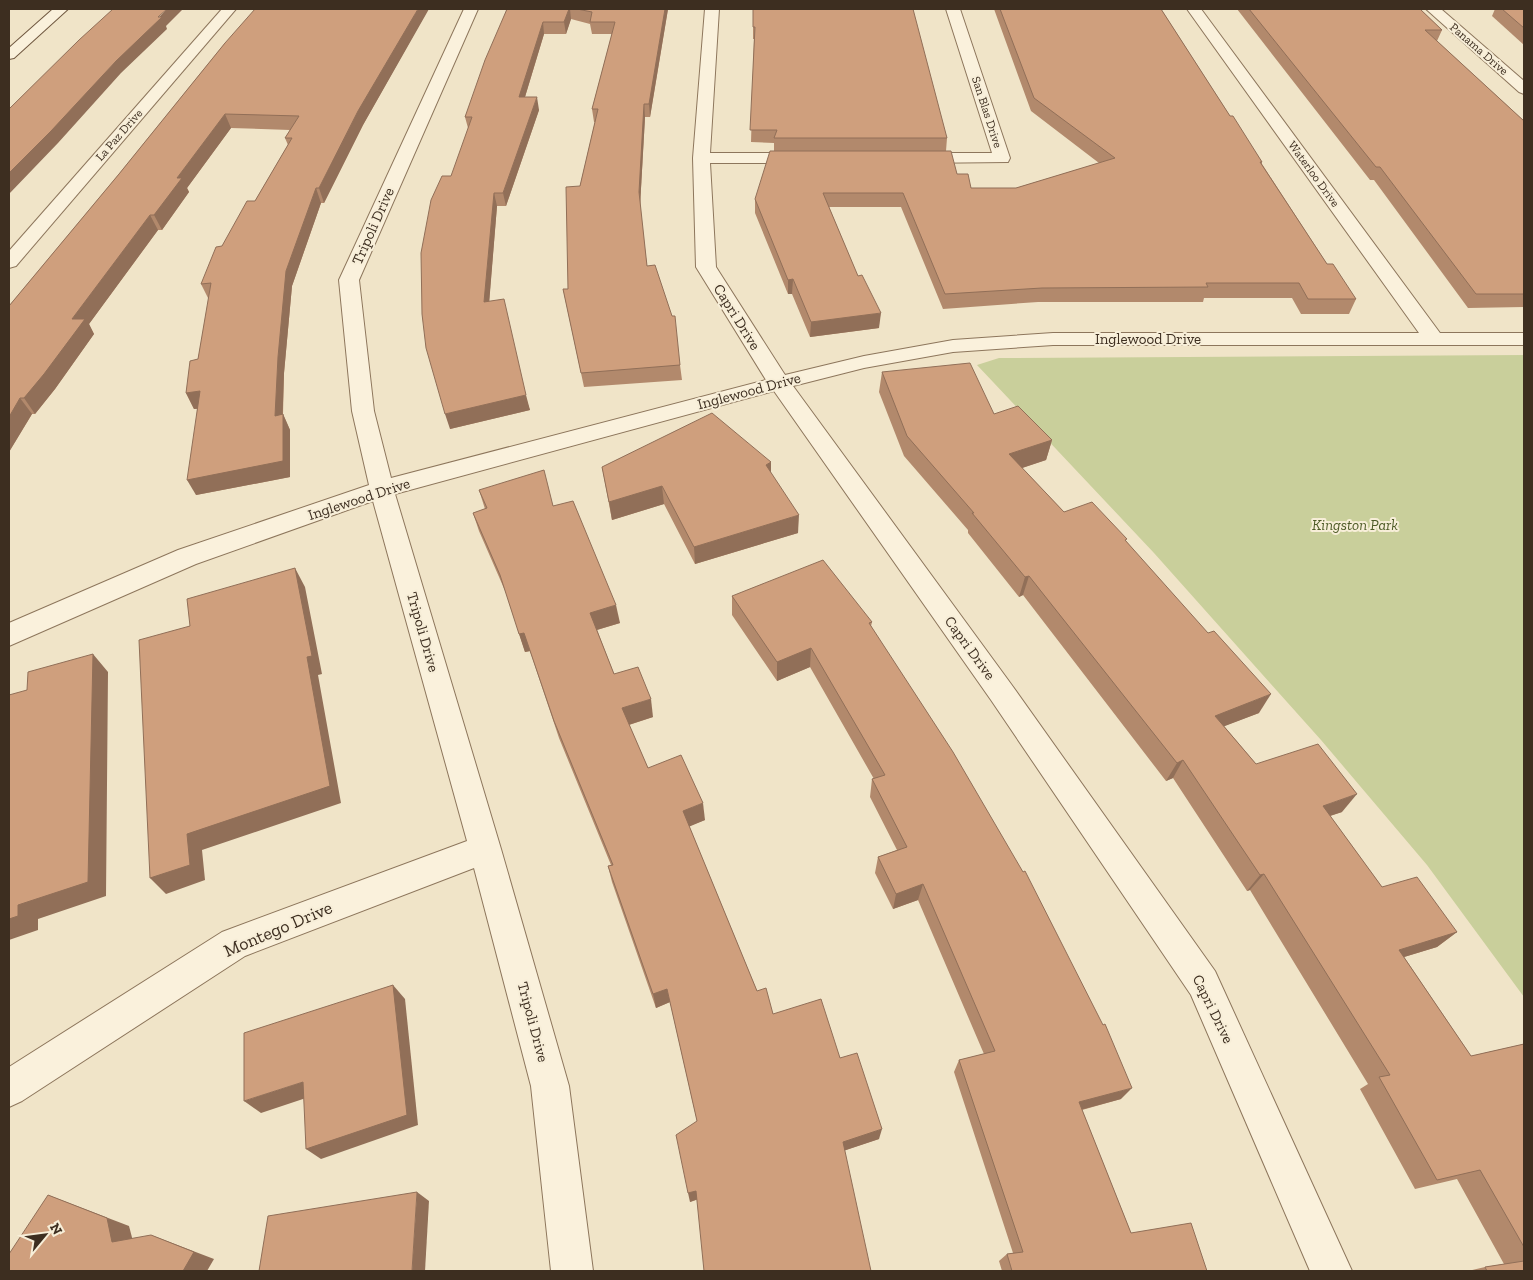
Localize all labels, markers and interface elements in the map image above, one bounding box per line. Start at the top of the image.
street label: Panama Drive [1447,20,1511,78]
street label: San Blas Drive [969,75,1005,150]
street label: La Paz Drive [93,106,146,164]
street label: Waterloo Drive [1285,138,1343,210]
street label: Tripoli Drive [348,185,398,267]
street label: Capri Drive [710,281,764,353]
street label: Inglewood Drive [1095,330,1201,348]
street label: Inglewood Drive [695,369,803,413]
street label: Inglewood Drive [306,474,412,524]
park label: Kingston Park [1312,516,1398,534]
street label: Tripoli Drive [403,590,443,674]
street label: Capri Drive [941,613,999,683]
street label: Montego Drive [220,896,336,962]
street label: Capri Drive [1189,972,1237,1046]
street label: Tripoli Drive [514,980,552,1064]
north arrow [20,1210,70,1260]
text: N [46,1220,66,1238]

